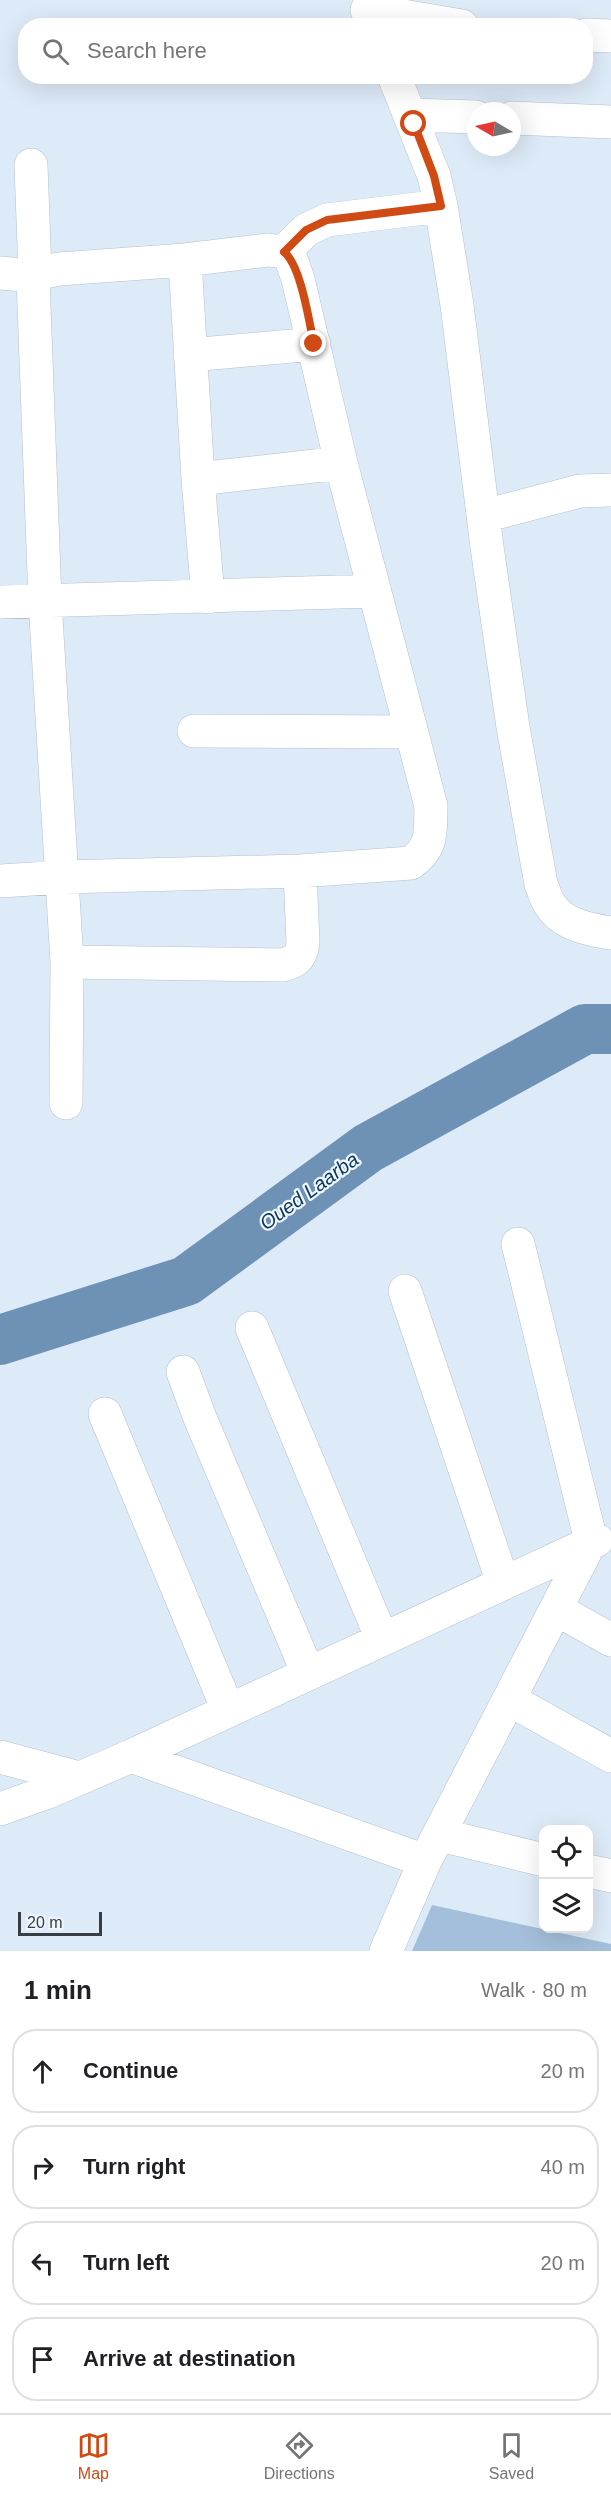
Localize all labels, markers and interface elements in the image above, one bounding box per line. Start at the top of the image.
search box [18,18,593,84]
icon: search [39,35,72,68]
text: Search here [87,38,207,63]
north arrow [467,102,521,156]
route start [400,110,426,136]
route end [300,330,326,356]
water label: Oued Laarba [255,1148,363,1234]
map controls [539,1825,593,1933]
button: locate [539,1825,593,1879]
button: layers [539,1879,593,1933]
scale bar [18,1909,102,1936]
text: 20 m [27,1914,63,1931]
text: 1 min [24,1975,92,2005]
text: Walk · 80 m [481,1979,587,2001]
icon: ahead [26,2055,59,2088]
text: Continue [83,2058,178,2083]
text: 20 m [541,2060,585,2082]
icon: right [26,2151,59,2184]
text: Turn right [83,2154,185,2179]
text: 40 m [541,2156,585,2178]
icon: left [26,2247,59,2280]
text: Turn left [83,2250,169,2275]
text: 20 m [541,2252,585,2274]
icon: arrive [26,2343,59,2376]
text: Arrive at destination [83,2346,296,2371]
tab: Map [77,2429,110,2483]
tab: Directions [264,2429,335,2483]
tab: Saved [489,2429,534,2483]

